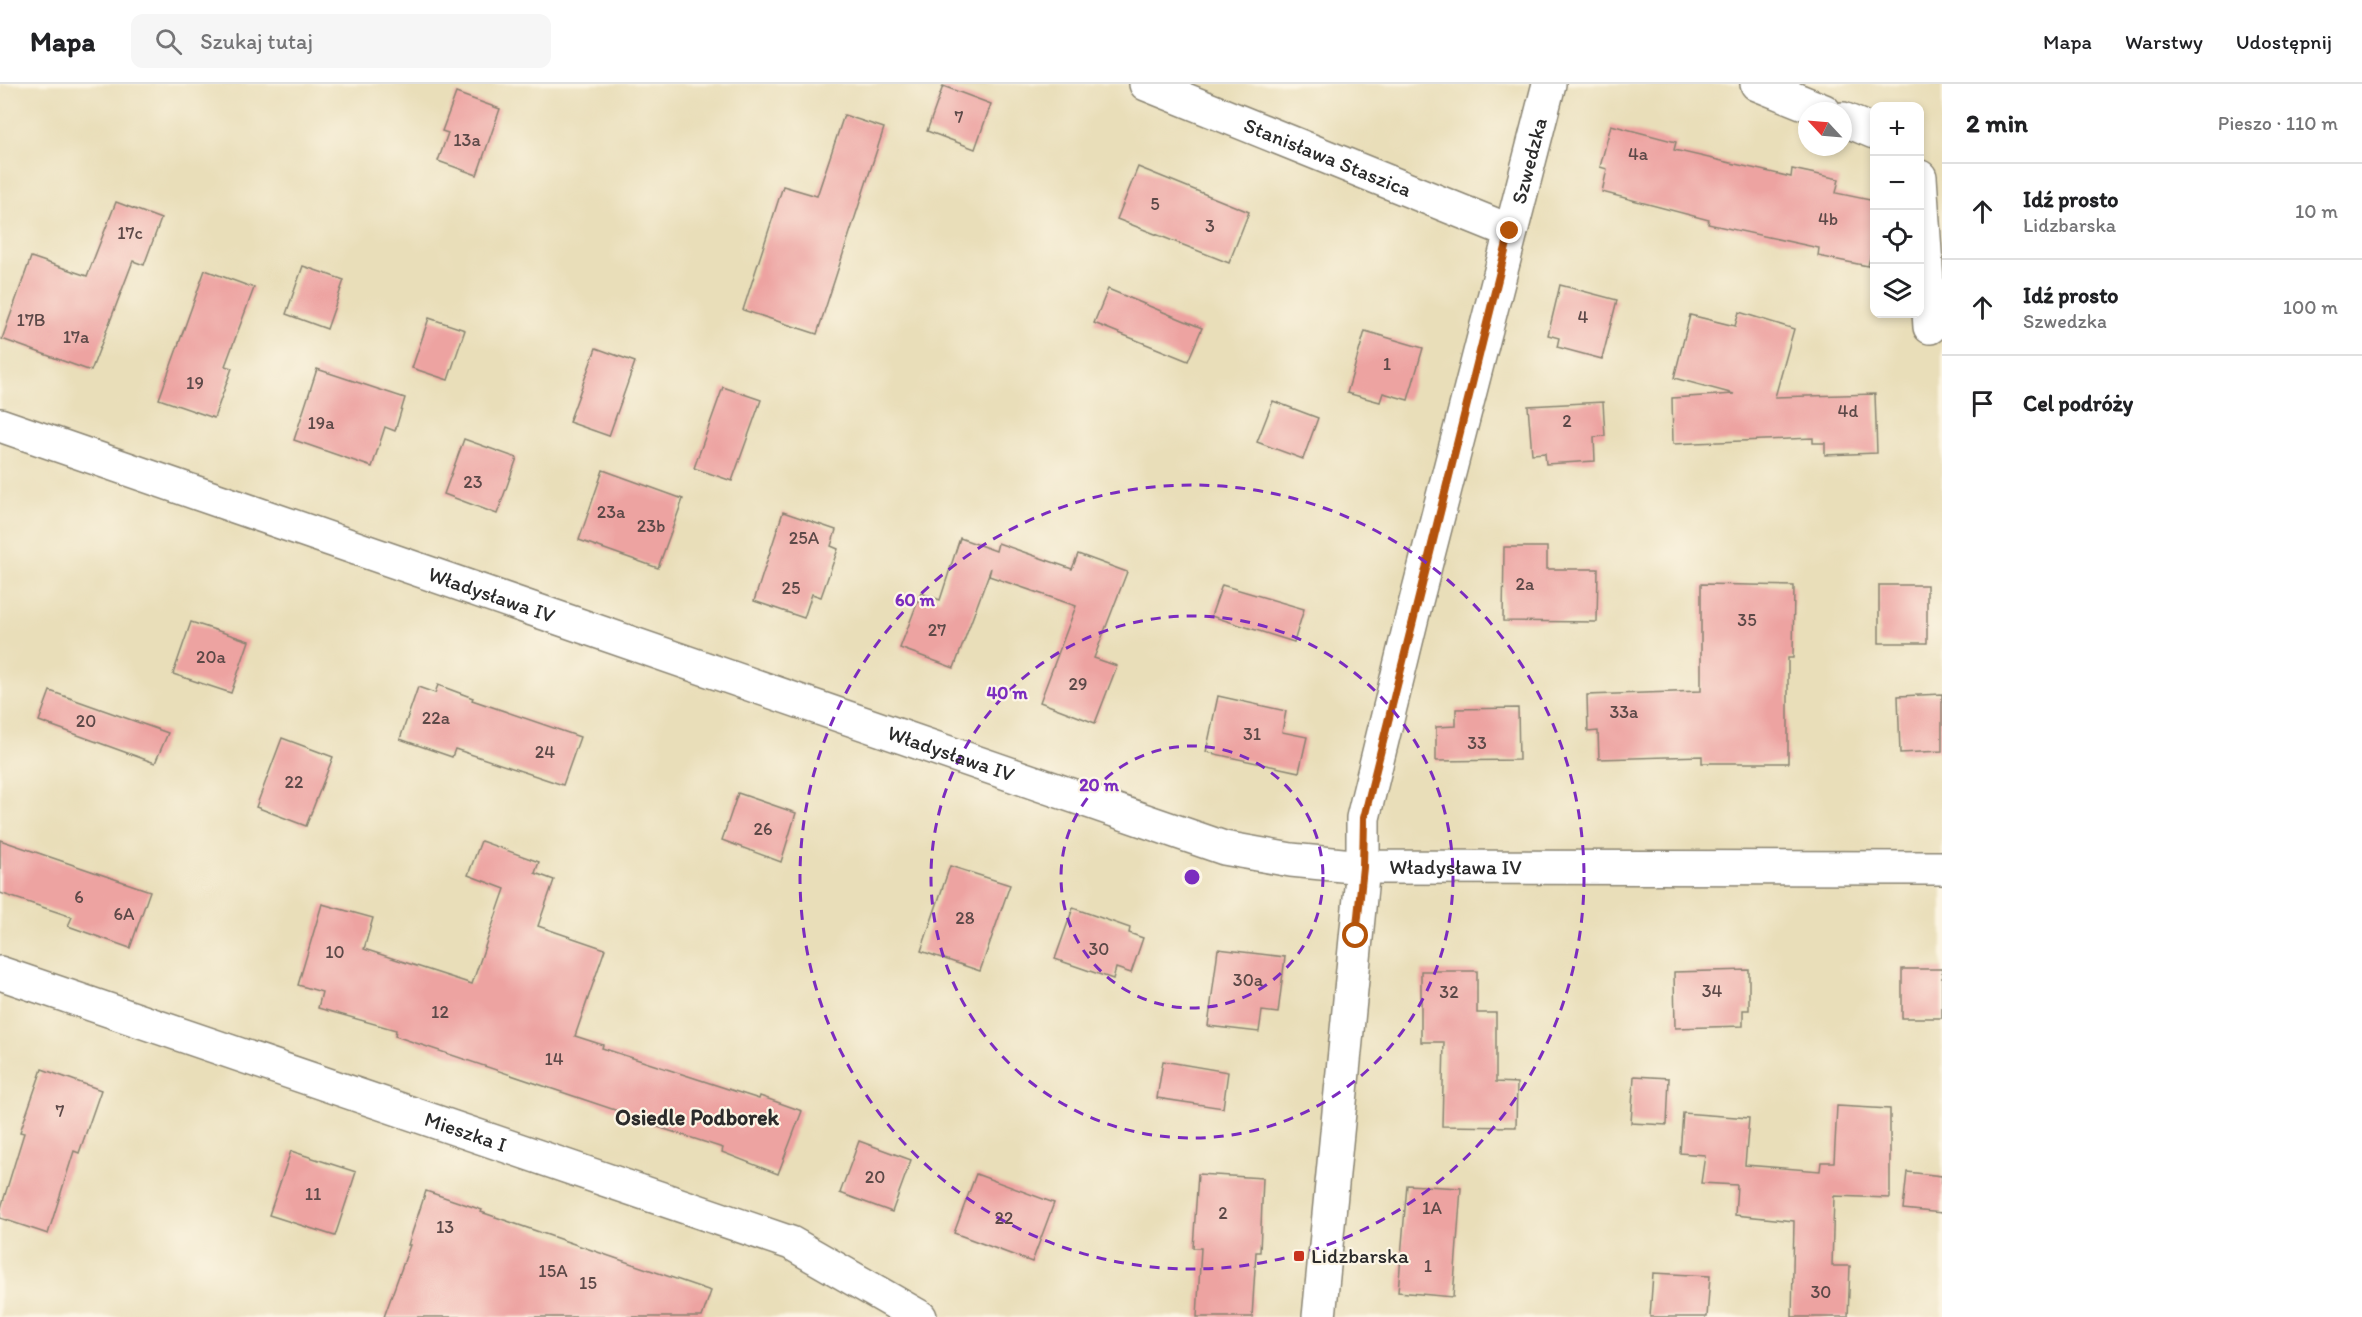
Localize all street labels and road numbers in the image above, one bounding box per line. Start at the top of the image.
street label: Stanisława Staszica [1240,112,1415,202]
street label: Szwedzka [1506,115,1552,207]
street label: Władysława IV [425,561,559,628]
street label: Władysława IV [884,720,1018,787]
street label: Władysława IV [1389,854,1522,879]
street label: Mieszka I [421,1106,510,1157]

